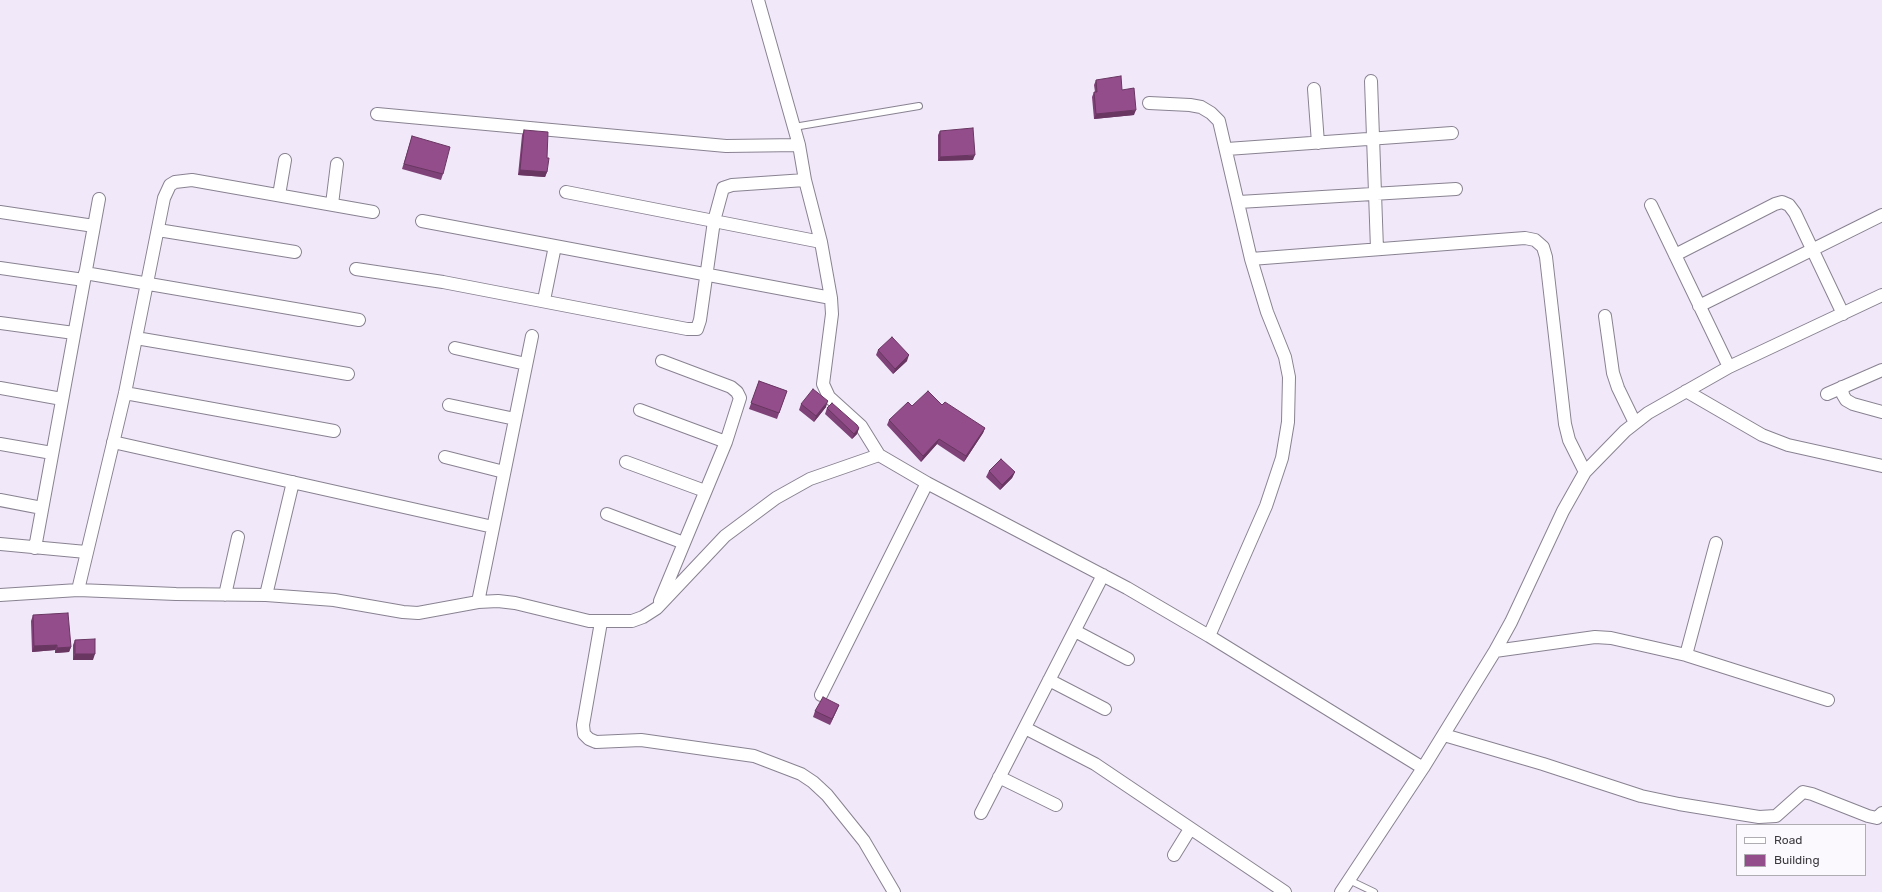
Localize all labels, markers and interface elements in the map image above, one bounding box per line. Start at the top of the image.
legend [1736,824,1866,876]
text: Road [1774,833,1802,847]
text: Building [1774,853,1820,867]

